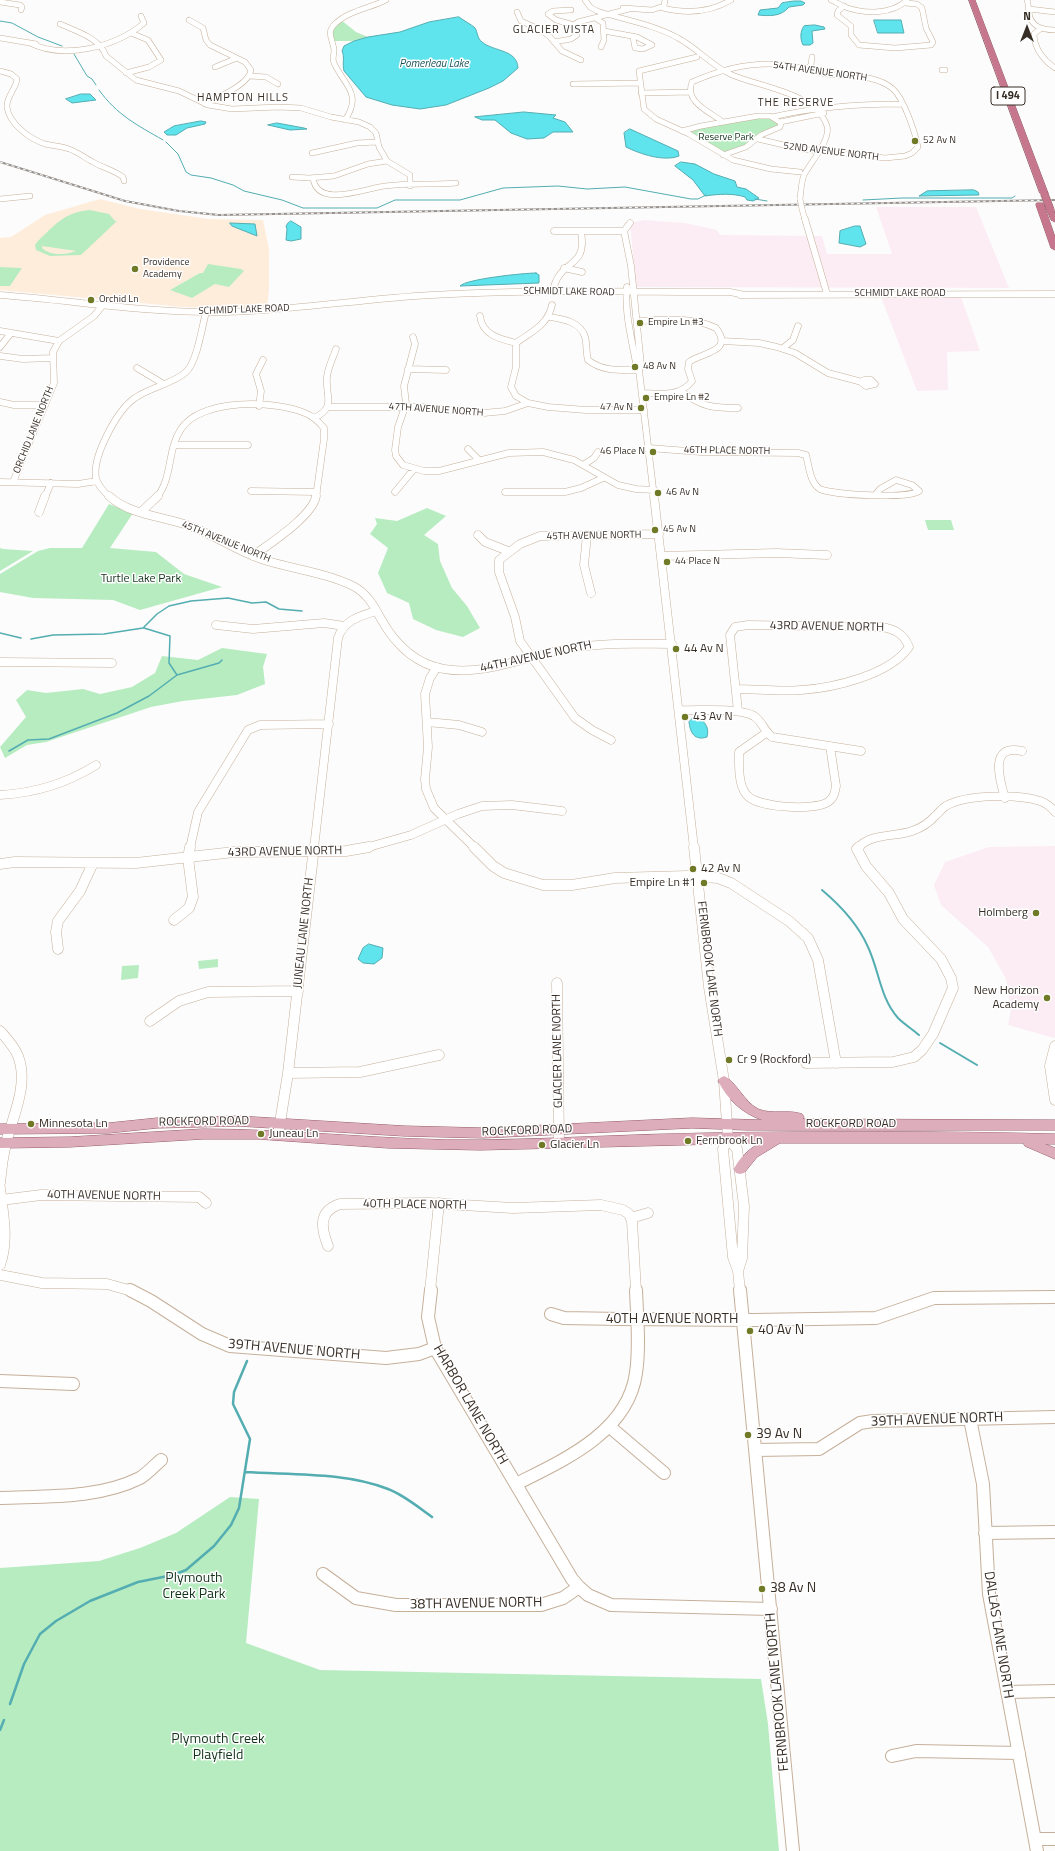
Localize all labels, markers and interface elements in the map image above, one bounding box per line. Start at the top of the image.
north arrow [1007,8,1047,48]
text: N [1023,8,1031,24]
district label: GLACIER VISTA [513,23,595,37]
water label: Pomerleau Lake [399,57,469,71]
street label: 54TH AVENUE NORTH [772,59,868,85]
road number: I 494 [991,87,1025,105]
district label: HAMPTON HILLS [197,91,289,105]
district label: THE RESERVE [758,96,834,110]
park label: Reserve Park [698,132,754,144]
place label: 52 Av N [923,135,956,147]
marker: 52 Av N [910,136,920,146]
street label: 52ND AVENUE NORTH [783,140,879,164]
place label: Providence Academy [143,257,190,280]
marker: Providence Academy [130,264,140,274]
street label: SCHMIDT LAKE ROAD [523,285,615,299]
street label: SCHMIDT LAKE ROAD [854,288,946,300]
place label: Orchid Ln [99,294,139,306]
marker: Orchid Ln [86,295,96,305]
street label: SCHMIDT LAKE ROAD [198,302,290,318]
place label: Empire Ln #3 [648,317,704,329]
marker: Empire Ln #3 [635,318,645,328]
place label: 48 Av N [643,361,676,373]
marker: 48 Av N [630,362,640,372]
street label: ORCHID LANE NORTH [11,385,57,475]
place label: Empire Ln #2 [654,392,710,404]
marker: Empire Ln #2 [641,393,651,403]
street label: 47TH AVENUE NORTH [388,401,484,419]
place label: 47 Av N [600,402,633,414]
marker: 47 Av N [636,403,646,413]
street label: 46TH PLACE NORTH [684,444,770,458]
place label: 46 Place N [600,446,645,458]
marker: 46 Place N [648,447,658,457]
place label: 46 Av N [666,487,699,499]
marker: 46 Av N [653,488,663,498]
street label: 45TH AVENUE NORTH [180,519,272,565]
place label: 45 Av N [663,524,696,536]
marker: 45 Av N [650,525,660,535]
street label: 45TH AVENUE NORTH [547,529,641,543]
place label: 44 Place N [675,556,720,568]
marker: 44 Place N [662,557,672,567]
park label: Turtle Lake Park [101,572,181,586]
street label: 43RD AVENUE NORTH [770,619,884,635]
street label: 44TH AVENUE NORTH [479,638,593,676]
place label: 44 Av N [684,642,724,656]
marker: 44 Av N [671,644,681,654]
place label: 43 Av N [693,710,733,724]
marker: 43 Av N [680,712,690,722]
street label: 43RD AVENUE NORTH [228,844,342,860]
place label: 42 Av N [701,862,741,876]
marker: 42 Av N [688,864,698,874]
place label: Empire Ln #1 [629,876,696,890]
street label: JUNEAU LANE NORTH [291,877,317,989]
marker: Empire Ln #1 [699,878,709,888]
street label: FERNBROOK LANE NORTH [694,900,724,1038]
place label: Holmberg [978,906,1028,920]
marker: Holmberg [1031,908,1041,918]
place label: New Horizon Academy [974,984,1039,1012]
marker: New Horizon Academy [1042,993,1052,1003]
street label: GLACIER LANE NORTH [550,994,566,1108]
place label: Cr 9 (Rockford) [737,1053,811,1067]
marker: Cr 9 (Rockford) [724,1055,734,1065]
street label: ROCKFORD ROAD [159,1114,249,1130]
place label: Minnesota Ln [39,1117,108,1131]
street label: ROCKFORD ROAD [806,1117,896,1131]
marker: Minnesota Ln [26,1119,36,1129]
street label: ROCKFORD ROAD [481,1122,573,1140]
place label: Juneau Ln [269,1127,319,1141]
marker: Juneau Ln [256,1129,266,1139]
place label: Fernbrook Ln [696,1134,762,1148]
marker: Fernbrook Ln [683,1136,693,1146]
place label: Glacier Ln [550,1138,599,1152]
marker: Glacier Ln [537,1140,547,1150]
street label: 40TH AVENUE NORTH [47,1188,161,1204]
street label: 40TH PLACE NORTH [363,1197,467,1213]
street label: 40TH AVENUE NORTH [606,1312,738,1328]
place label: 40 Av N [758,1323,804,1339]
marker: 40 Av N [745,1326,755,1336]
street label: 39TH AVENUE NORTH [227,1336,361,1364]
street label: HARBOR LANE NORTH [429,1342,511,1468]
street label: 39TH AVENUE NORTH [870,1409,1004,1431]
place label: 39 Av N [756,1427,802,1443]
marker: 39 Av N [743,1430,753,1440]
street label: DALLAS LANE NORTH [980,1570,1016,1700]
park label: Plymouth Creek Park [163,1571,225,1604]
place label: 38 Av N [770,1581,816,1597]
marker: 38 Av N [757,1584,767,1594]
street label: 38TH AVENUE NORTH [410,1594,542,1614]
street label: FERNBROOK LANE NORTH [763,1612,793,1772]
park label: Plymouth Creek Playfield [171,1732,265,1764]

